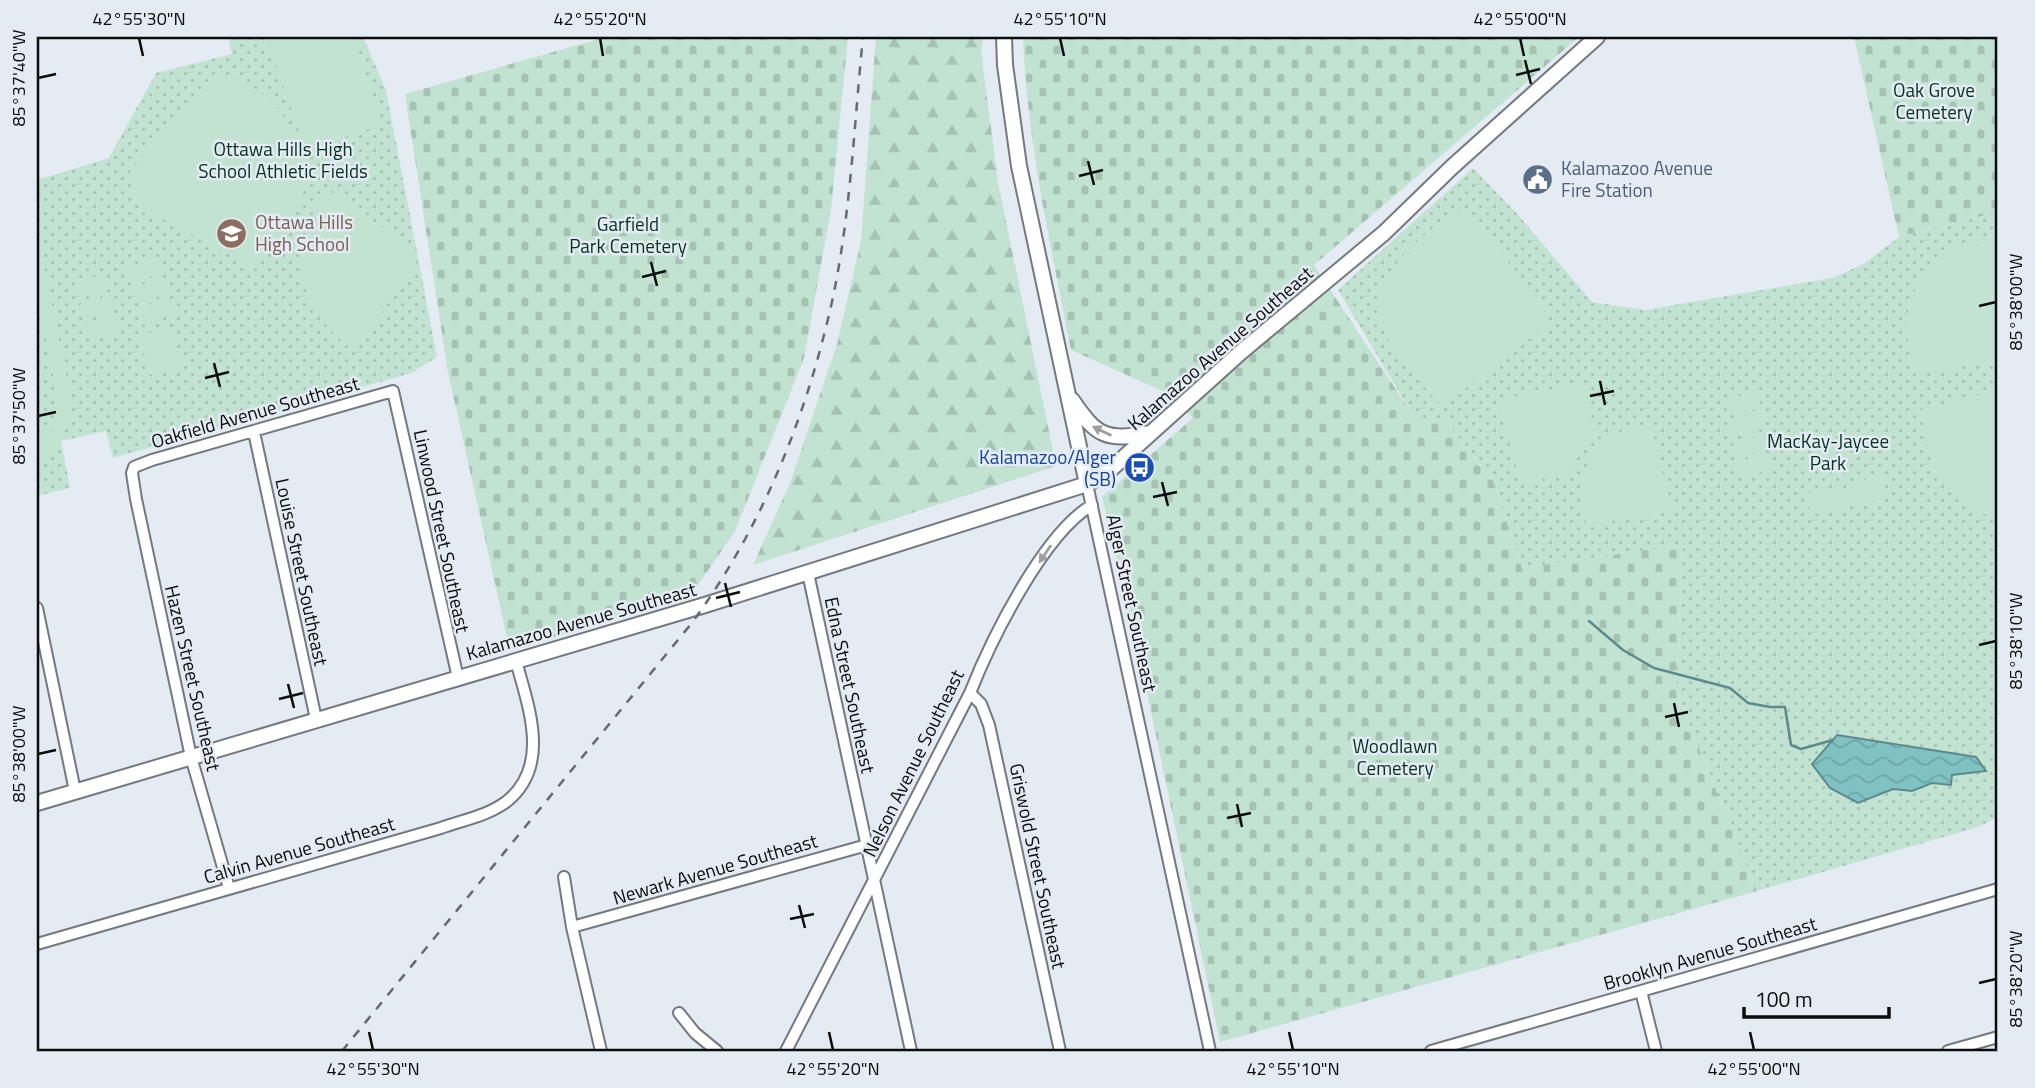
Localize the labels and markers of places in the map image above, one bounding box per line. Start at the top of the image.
place label: Kalamazoo Avenue Fire Station [1561,153,1713,204]
public building icon: Kalamazoo Avenue Fire Station [1521,162,1555,196]
place label: Ottawa Hills High School [255,207,353,258]
school or university icon: Ottawa Hills High School [215,216,249,250]
place label: Kalamazoo/Alger (SB) [979,442,1116,493]
bus stop icon: Kalamazoo/Alger (SB) [1122,451,1156,485]

